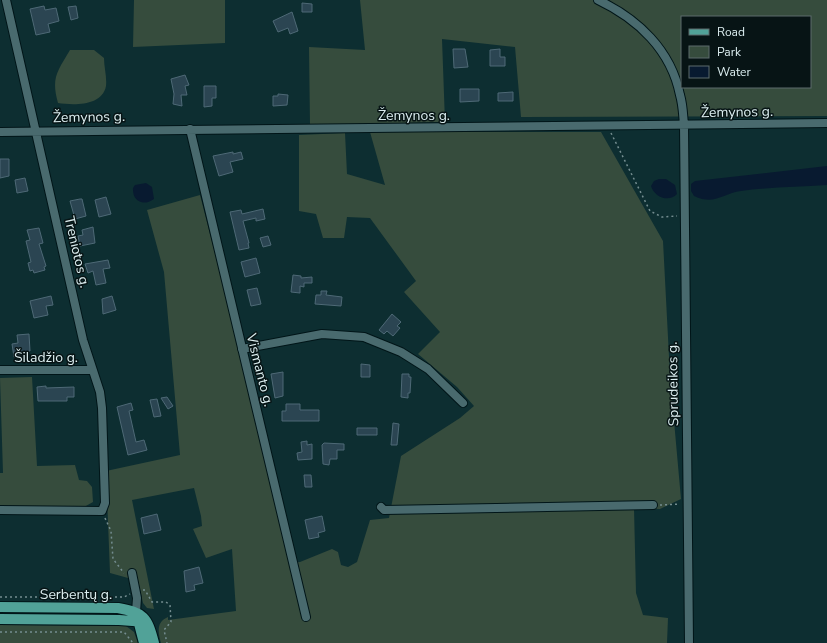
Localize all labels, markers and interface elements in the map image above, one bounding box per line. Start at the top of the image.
legend [681,16,811,88]
text: Road [717,24,745,40]
text: Park [717,44,742,60]
text: Water [717,64,751,80]
street label: Žemynos g. [701,102,773,122]
street label: Žemynos g. [378,106,450,125]
street label: Žemynos g. [53,107,125,127]
street label: Treniotos g. [60,214,94,290]
street label: Vismanto g. [242,331,278,408]
street label: Sprudeikos g. [663,341,683,427]
street label: Šiladžio g. [14,348,78,367]
street label: Serbentų g. [40,585,112,604]

